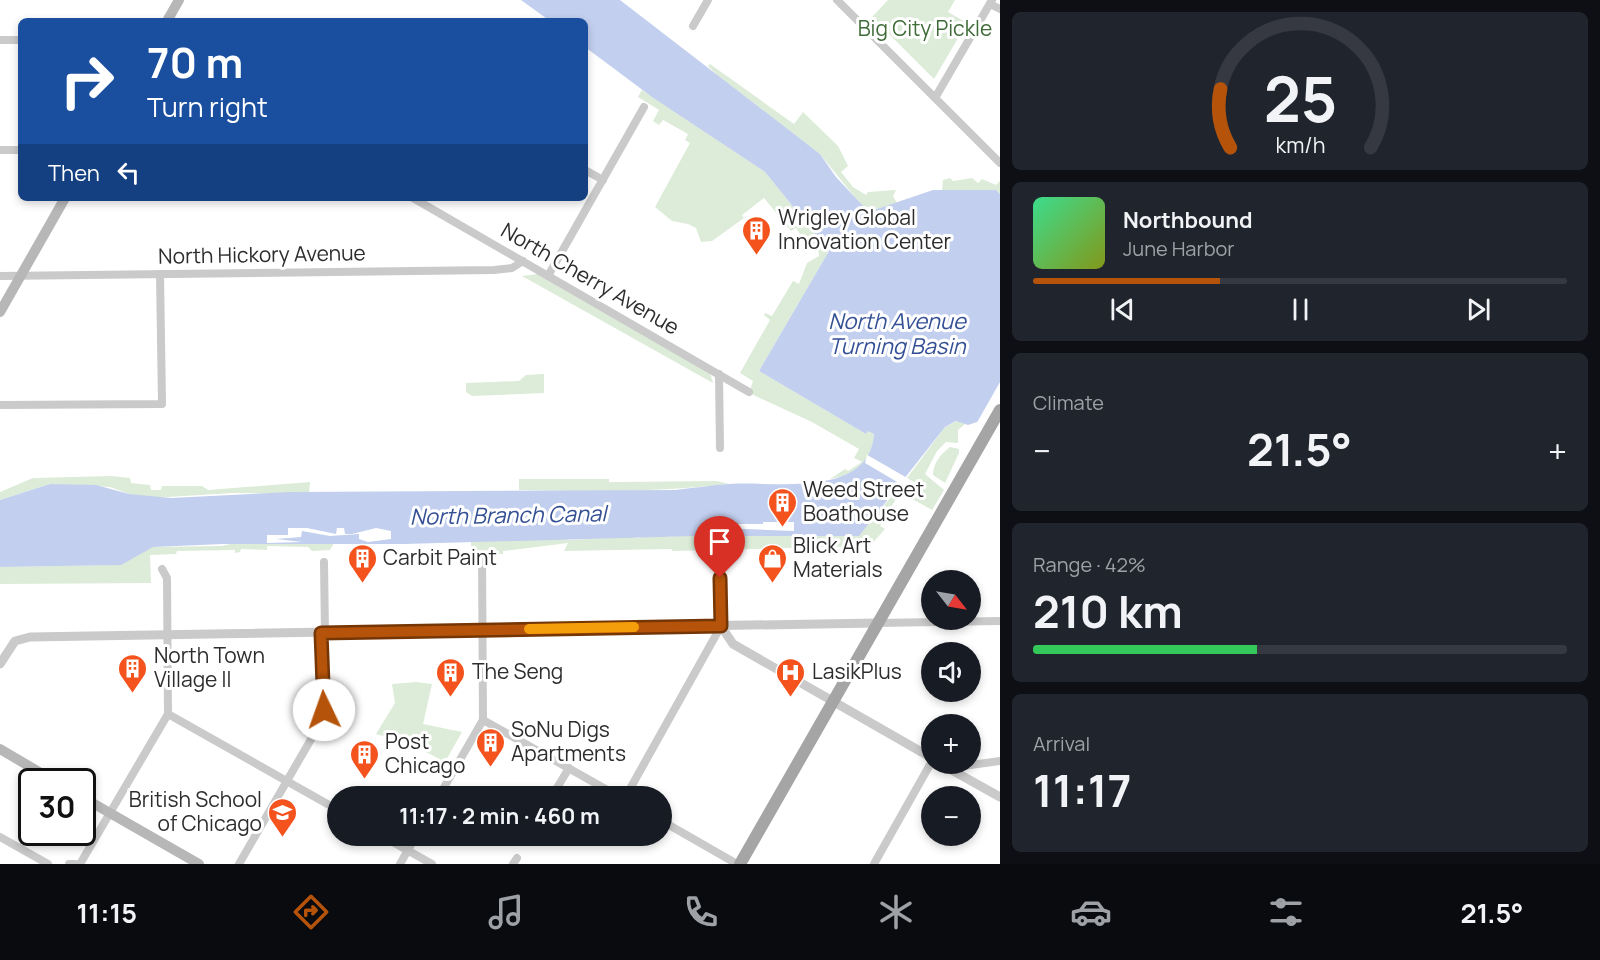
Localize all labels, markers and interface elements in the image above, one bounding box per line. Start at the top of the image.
park label: Big City Pickle [858,14,992,42]
text: 70 m [147,33,243,91]
icon: right [48,42,126,120]
text: 25 [1263,55,1337,141]
text: Turn right [147,88,268,125]
text: km/h [1275,131,1325,160]
icon: left [112,156,145,189]
text: Then [48,158,100,188]
place label: Wrigley Global Innovation Center [778,203,952,255]
text: Northbound [1123,205,1253,235]
building icon: Wrigley Global Innovation Center [741,214,773,256]
street label: North Cherry Avenue [496,216,685,341]
text: June Harbor [1123,235,1235,262]
street label: North Hickory Avenue [158,238,366,270]
icon: previous [1106,293,1139,326]
icon: pause [1284,293,1317,326]
icon: next [1462,293,1495,326]
water label: North Avenue Turning Basin [828,306,967,361]
text: Climate [1033,389,1104,416]
text: 21.5° [1247,418,1352,480]
text: − [1033,428,1051,473]
text: + [1548,428,1567,473]
place label: Weed Street Boathouse [803,475,924,527]
building icon: Weed Street Boathouse [766,486,798,528]
water label: North Branch Canal [409,498,609,532]
pin [694,516,745,578]
icon: arrive [703,525,736,558]
place label: Blick Art Materials [793,531,883,583]
building icon: Carbit Paint [346,542,378,584]
shop icon: Blick Art Materials [756,542,788,584]
place label: Carbit Paint [383,543,497,571]
text: Range · 42% [1033,551,1146,578]
north arrow [921,570,981,630]
map controls [921,570,981,846]
text: 210 km [1033,580,1183,642]
place label: North Town Village II [154,641,265,693]
button: sound [921,642,981,702]
building icon: North Town Village II [117,652,149,694]
building icon: The Seng [435,656,467,698]
hospital icon: LasikPlus [775,656,807,698]
place label: The Seng [472,657,563,685]
place label: LasikPlus [812,657,902,685]
position arrow [292,678,356,742]
button: + [921,714,981,774]
place label: SoNu Digs Apartments [511,715,626,767]
building icon: SoNu Digs Apartments [474,726,506,768]
place label: Post Chicago [385,727,465,779]
text: Arrival [1033,730,1090,757]
building icon: Post Chicago [348,738,380,780]
text: 11:17 [1033,759,1132,821]
speed limit sign: 30 [18,768,96,846]
place label: British School of Chicago [129,785,262,837]
button: − [921,786,981,846]
school or university icon: British School of Chicago [267,796,299,838]
text: 11:17 · 2 min · 460 m [399,801,600,831]
icon: directions [290,891,332,933]
icon: music [485,891,527,933]
icon: phone [680,891,722,933]
icon: climate [875,891,917,933]
icon: car [1070,891,1112,933]
icon: filters [1265,891,1307,933]
text: 11:15 [77,894,137,931]
text: 21.5° [1460,894,1523,931]

